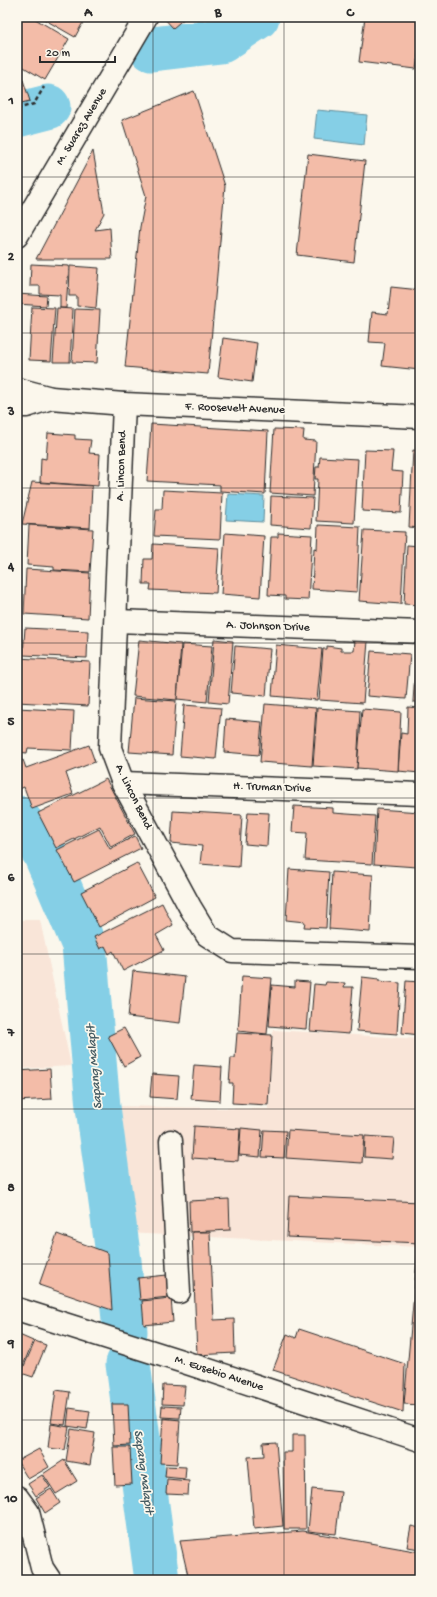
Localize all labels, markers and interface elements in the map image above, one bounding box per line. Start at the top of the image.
text: A [83,6,93,21]
text: B [214,6,223,21]
text: C [345,6,355,21]
scale bar [40,38,115,64]
text: 20 m [46,47,71,61]
street label: M. Suarez Avenue [53,85,111,168]
text: 1 [7,94,14,109]
text: 2 [8,250,15,265]
street label: F. Roosevelt Avenue [184,400,286,418]
text: 3 [7,405,15,420]
street label: A. Lincon Bend [114,430,130,501]
text: 4 [7,560,15,575]
street label: A. Johnson Drive [226,619,311,635]
text: 5 [8,715,15,730]
street label: A. Lincon Bend [111,762,155,833]
street label: H. Truman Drive [233,780,312,796]
text: 6 [8,871,15,886]
water label: Sapang Malapit [84,1022,106,1110]
text: 7 [7,1026,16,1041]
text: 8 [7,1181,15,1196]
text: 9 [7,1337,15,1352]
street label: M. Eusebio Avenue [173,1353,266,1395]
water label: Sapang Malapit [130,1429,157,1517]
text: 10 [4,1492,18,1507]

